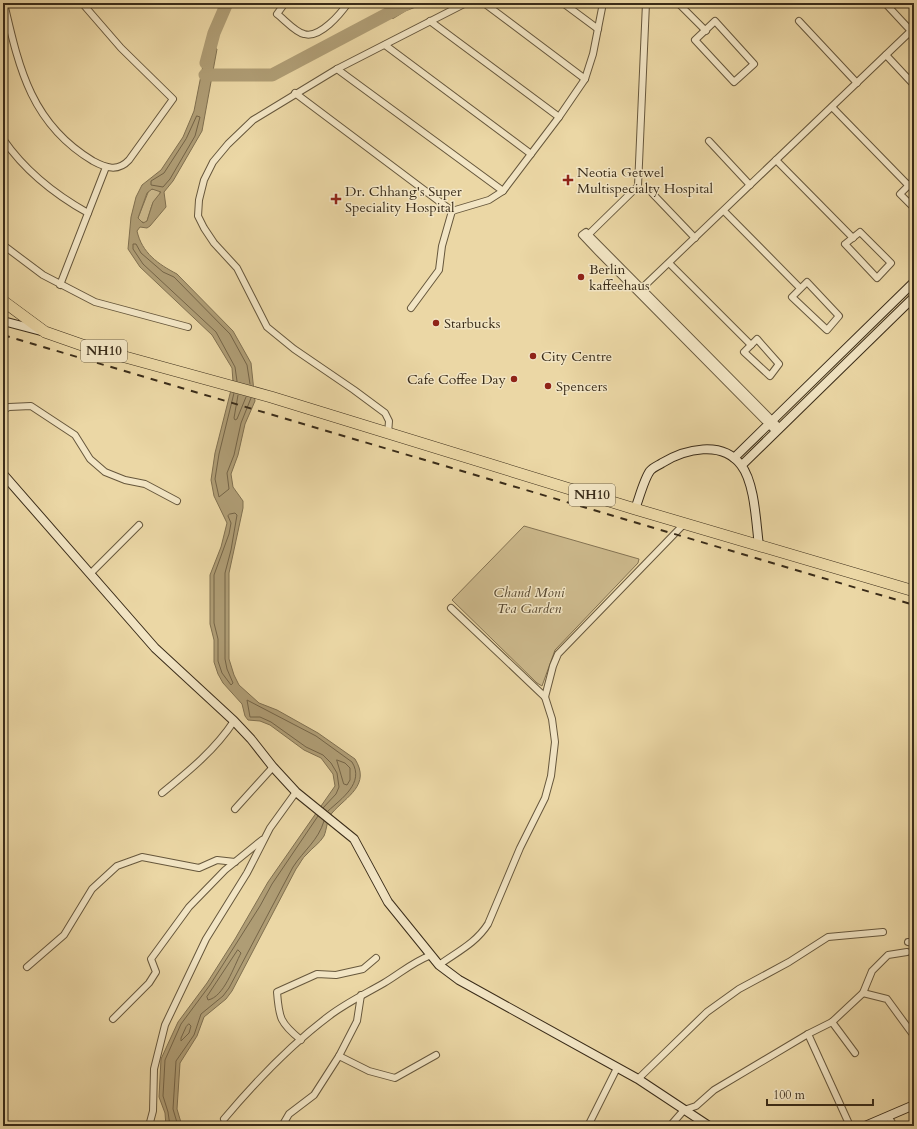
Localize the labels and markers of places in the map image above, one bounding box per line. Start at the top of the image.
place label: Neotia Getwel Multispecialty Hospital [577,163,714,198]
marker: Neotia Getwel Multispecialty Hospital [562,174,574,186]
place label: Dr. Chhang's Super Speciality Hospital [345,182,463,217]
marker: Dr. Chhang's Super Speciality Hospital [330,193,342,205]
place label: Berlin kaffeehaus [589,260,650,295]
marker: Berlin kaffeehaus [576,272,586,282]
place label: Starbucks [444,314,501,333]
marker: Starbucks [431,318,441,328]
place label: City Centre [541,347,612,366]
marker: City Centre [528,351,538,361]
place label: Cafe Coffee Day [407,370,507,389]
marker: Cafe Coffee Day [509,374,519,384]
place label: Spencers [556,377,608,396]
marker: Spencers [543,381,553,391]

